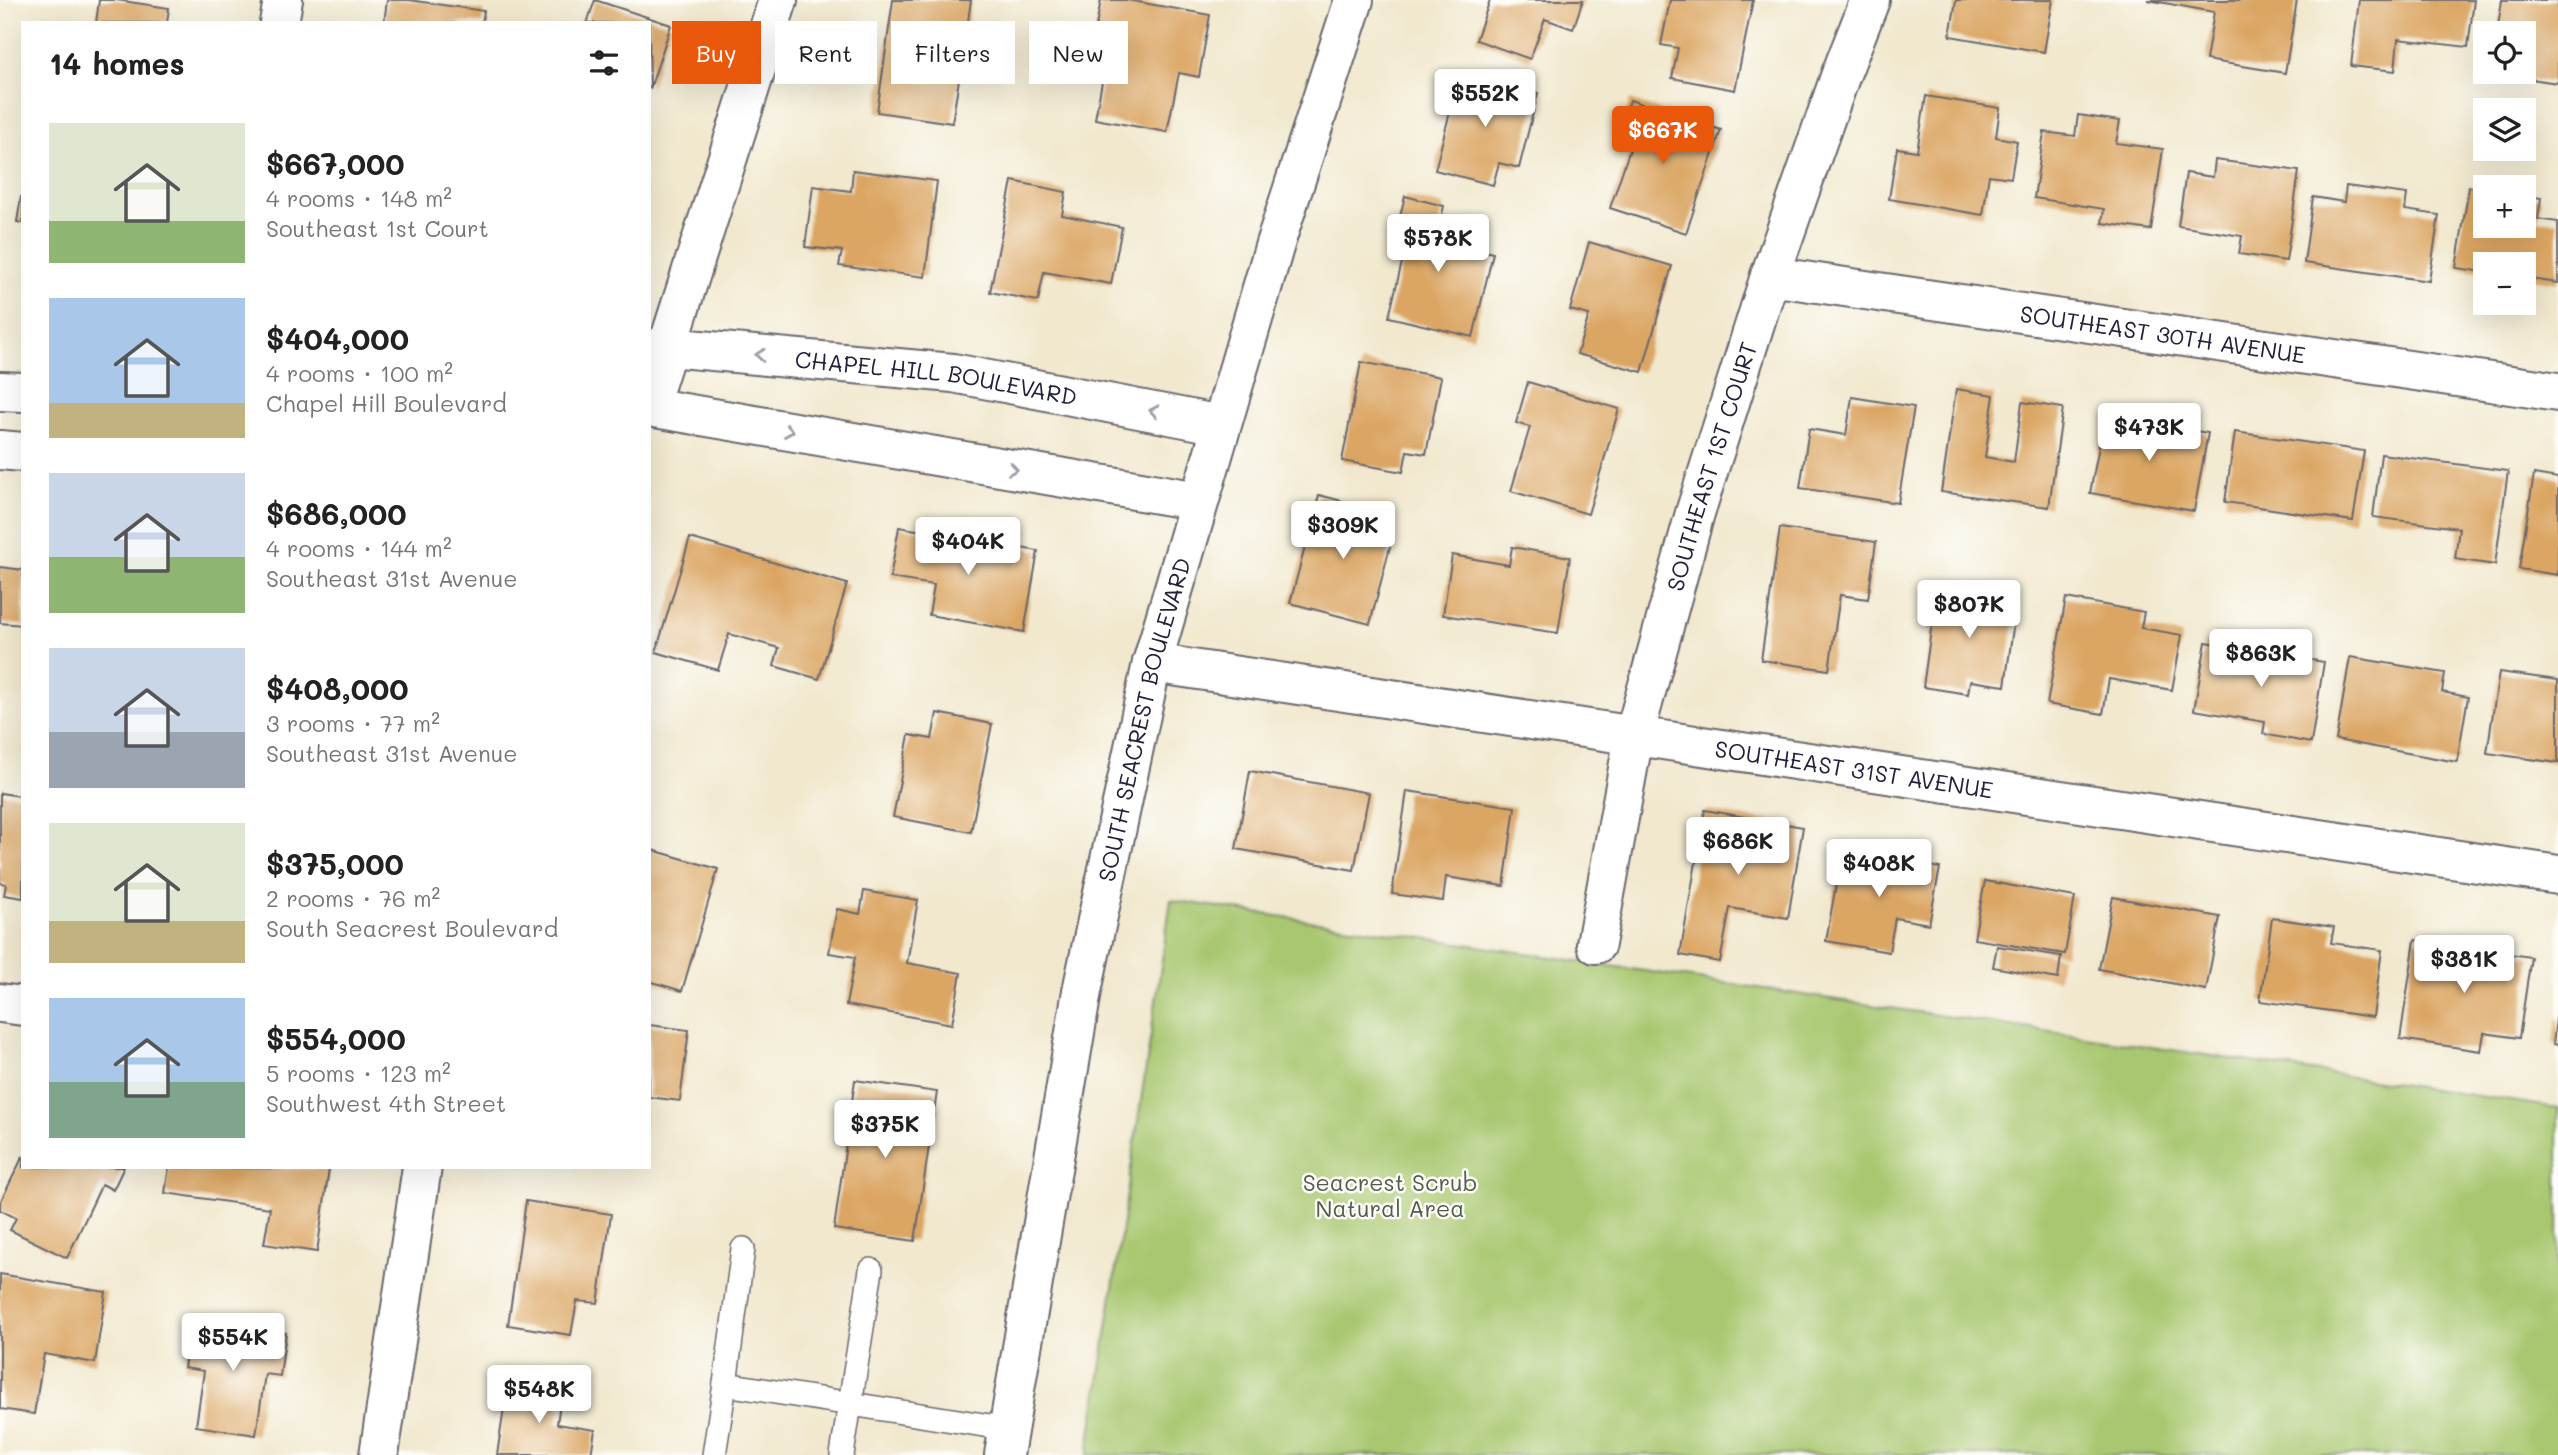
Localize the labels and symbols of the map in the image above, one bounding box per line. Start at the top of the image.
pin: $552K [1436,69,1534,129]
pin: $667K [1614,106,1712,166]
pin: $578K [1389,215,1487,274]
street label: SOUTHEAST 30TH AVENUE [2018,298,2308,370]
street label: SOUTHEAST 1ST COURT [1659,338,1763,594]
street label: CHAPEL HILL BOULEVARD [794,344,1080,412]
one-way arrow [754,348,765,363]
pin: $473K [2100,404,2198,463]
one-way arrow [1148,405,1160,420]
one-way arrow [783,423,795,438]
one-way arrow [1007,461,1019,476]
pin: $309K [1294,502,1392,561]
pin: $404K [919,518,1017,577]
street label: SOUTH SEACREST BOULEVARD [1091,554,1197,884]
pin: $807K [1920,580,2018,640]
pin: $863K [2212,630,2310,689]
street label: SOUTHEAST 31ST AVENUE [1713,733,1995,805]
pin: $686K [1689,818,1787,877]
pin: $408K [1830,839,1928,899]
pin: $381K [2415,936,2513,995]
pin: $375K [836,1100,934,1160]
park label: Seacrest Scrub Natural Area [1303,1167,1477,1223]
pin: $554K [184,1314,282,1373]
pin: $548K [490,1366,588,1425]

